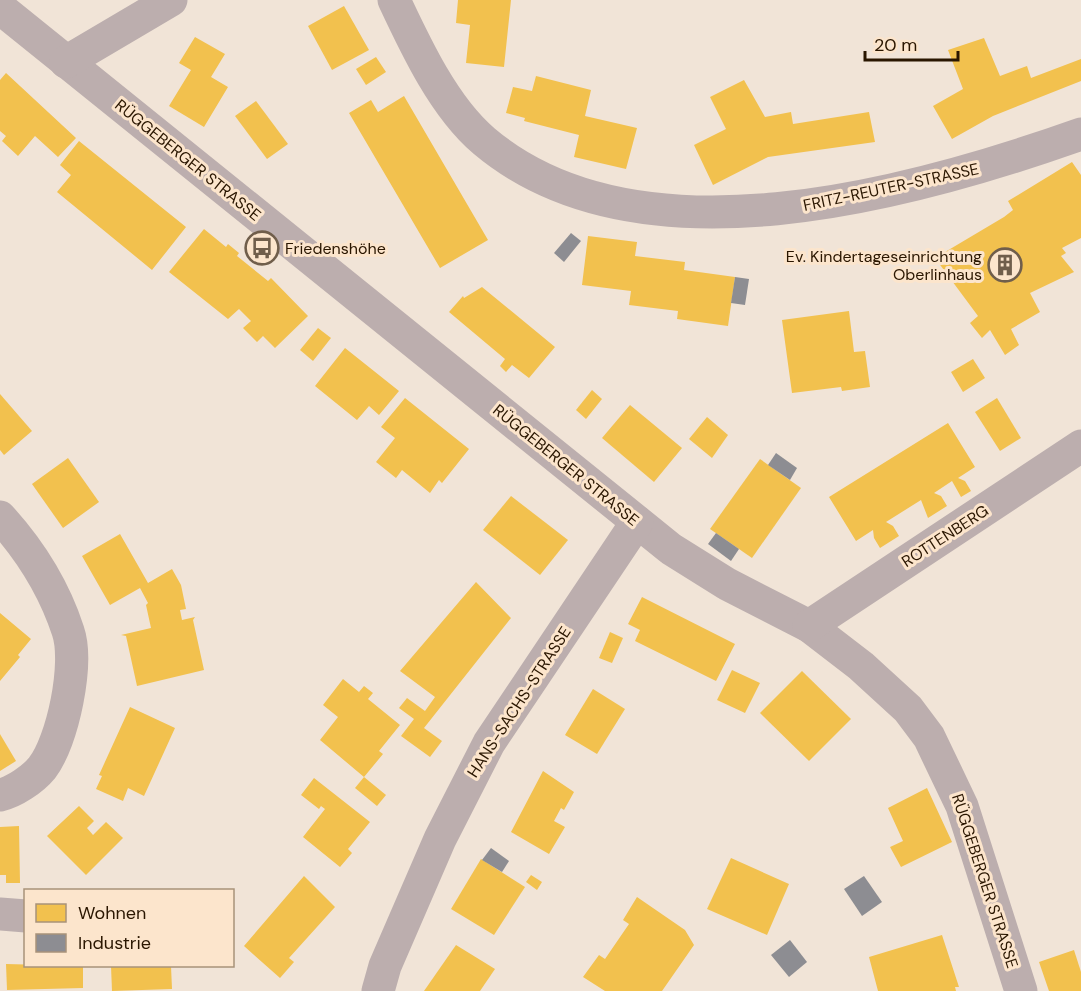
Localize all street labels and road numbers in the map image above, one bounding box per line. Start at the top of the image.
street label: RÜGGEBERGER STRASSE [111,95,265,225]
street label: FRITZ-REUTER-STRASSE [801,158,981,216]
street label: RÜGGEBERGER STRASSE [489,400,643,530]
street label: ROTTENBERG [897,500,993,572]
street label: HANS-SACHS-STRASSE [462,623,576,781]
street label: RÜGGEBERGER STRASSE [947,791,1023,971]

